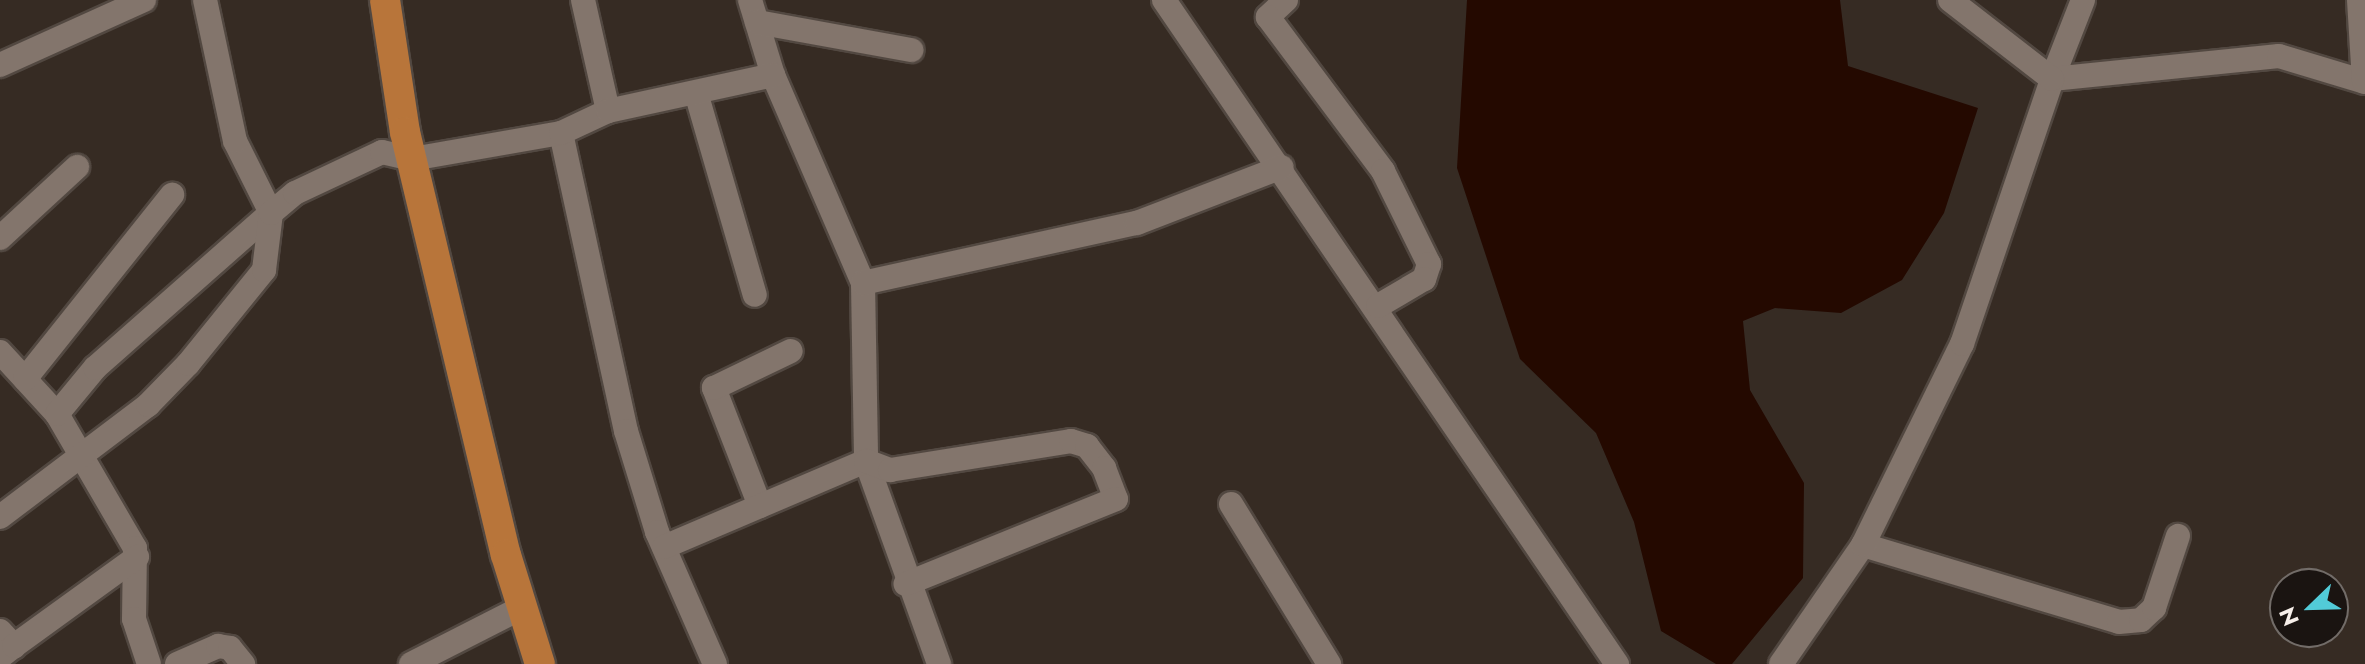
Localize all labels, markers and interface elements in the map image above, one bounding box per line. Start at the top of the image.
north arrow [2269,568,2349,648]
text: N [2271,602,2307,631]

